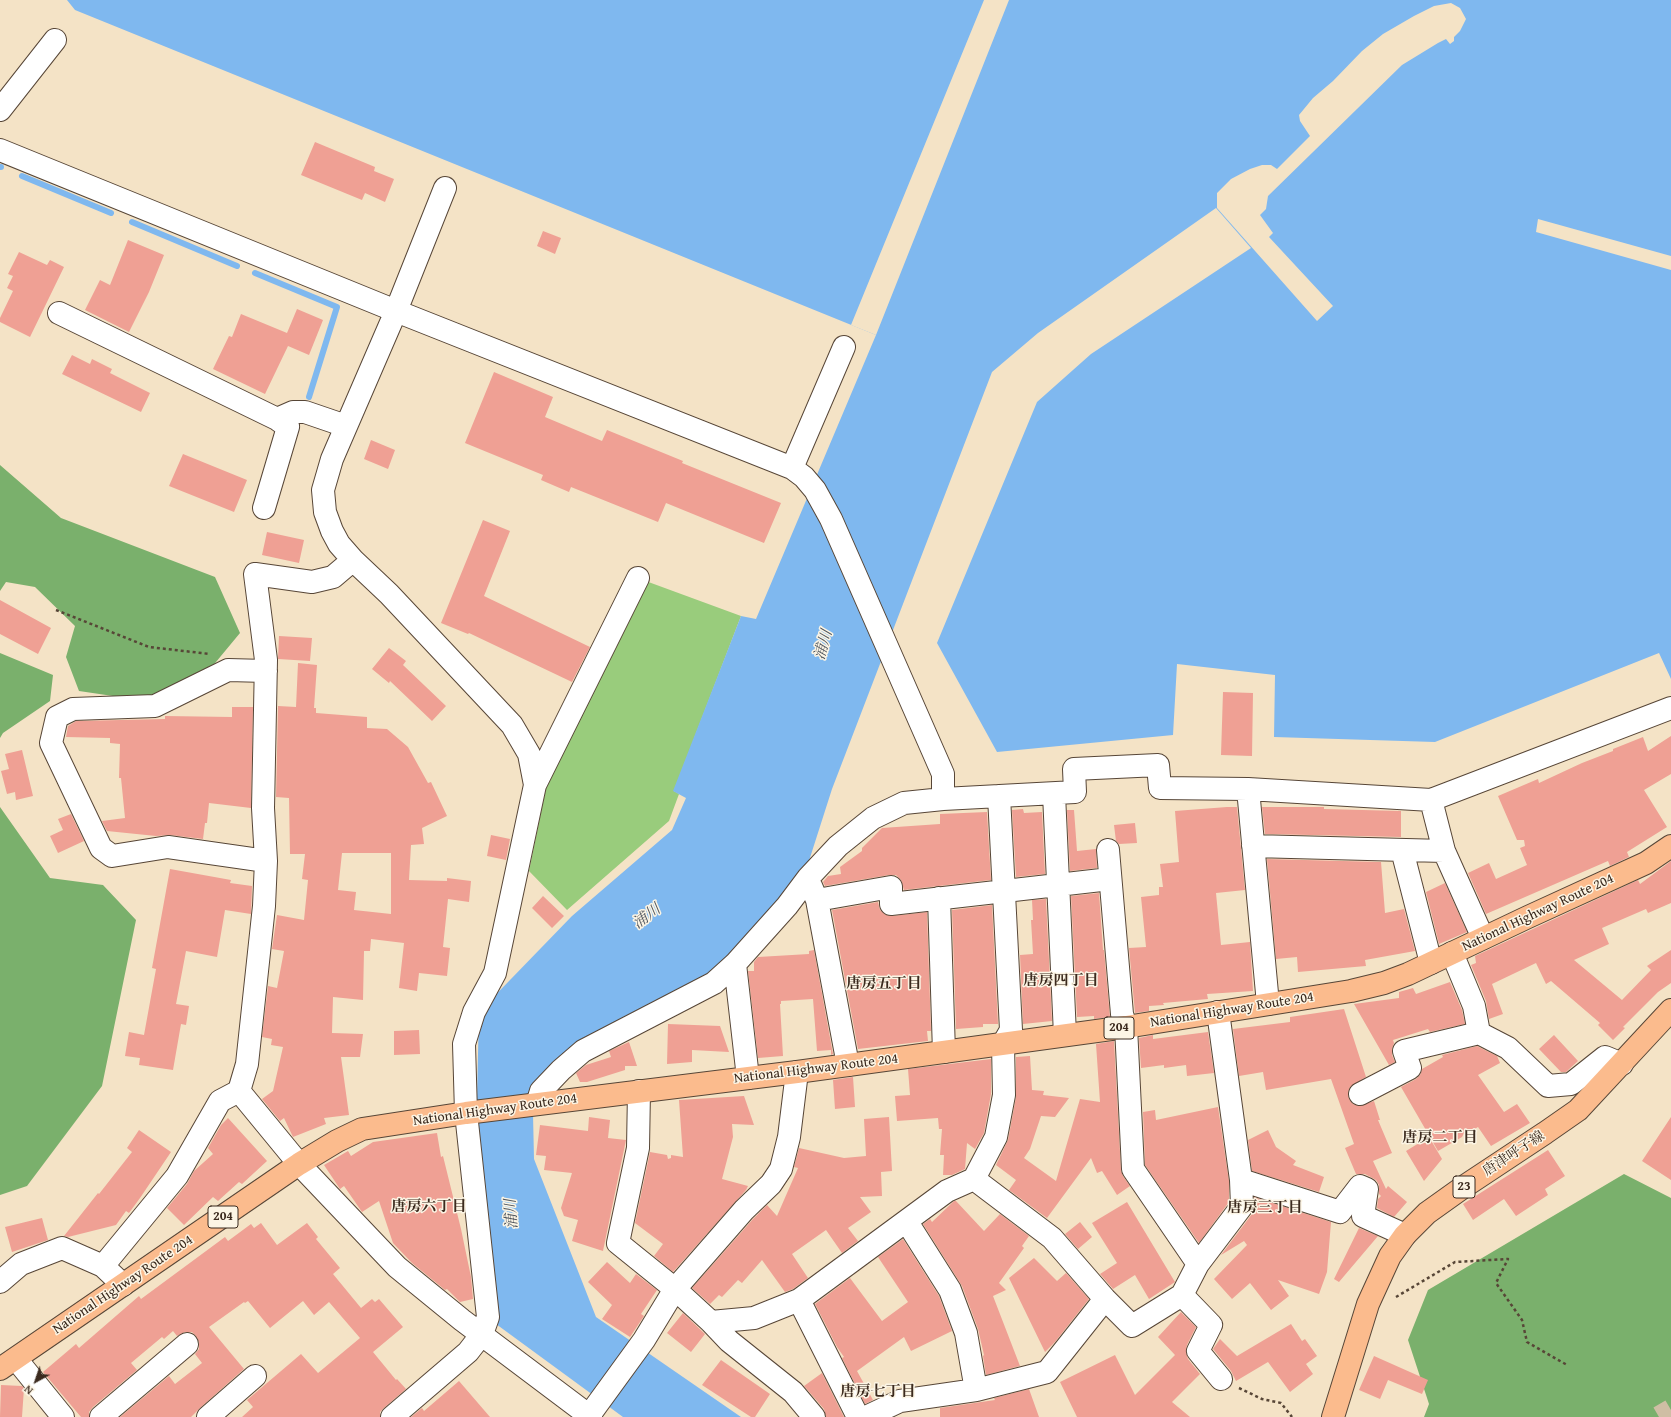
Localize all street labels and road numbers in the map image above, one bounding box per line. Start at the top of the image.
street label: National Highway Route 204 [1460,870,1616,956]
street label: National Highway Route 204 [1149,989,1315,1031]
road number: 204 [1104,1017,1134,1039]
street label: National Highway Route 204 [733,1051,899,1087]
street label: National Highway Route 204 [412,1090,578,1130]
street label: 唐津呼子線 [1480,1128,1548,1180]
road number: 23 [1453,1176,1475,1198]
road number: 204 [208,1206,238,1228]
street label: National Highway Route 204 [50,1232,196,1338]

